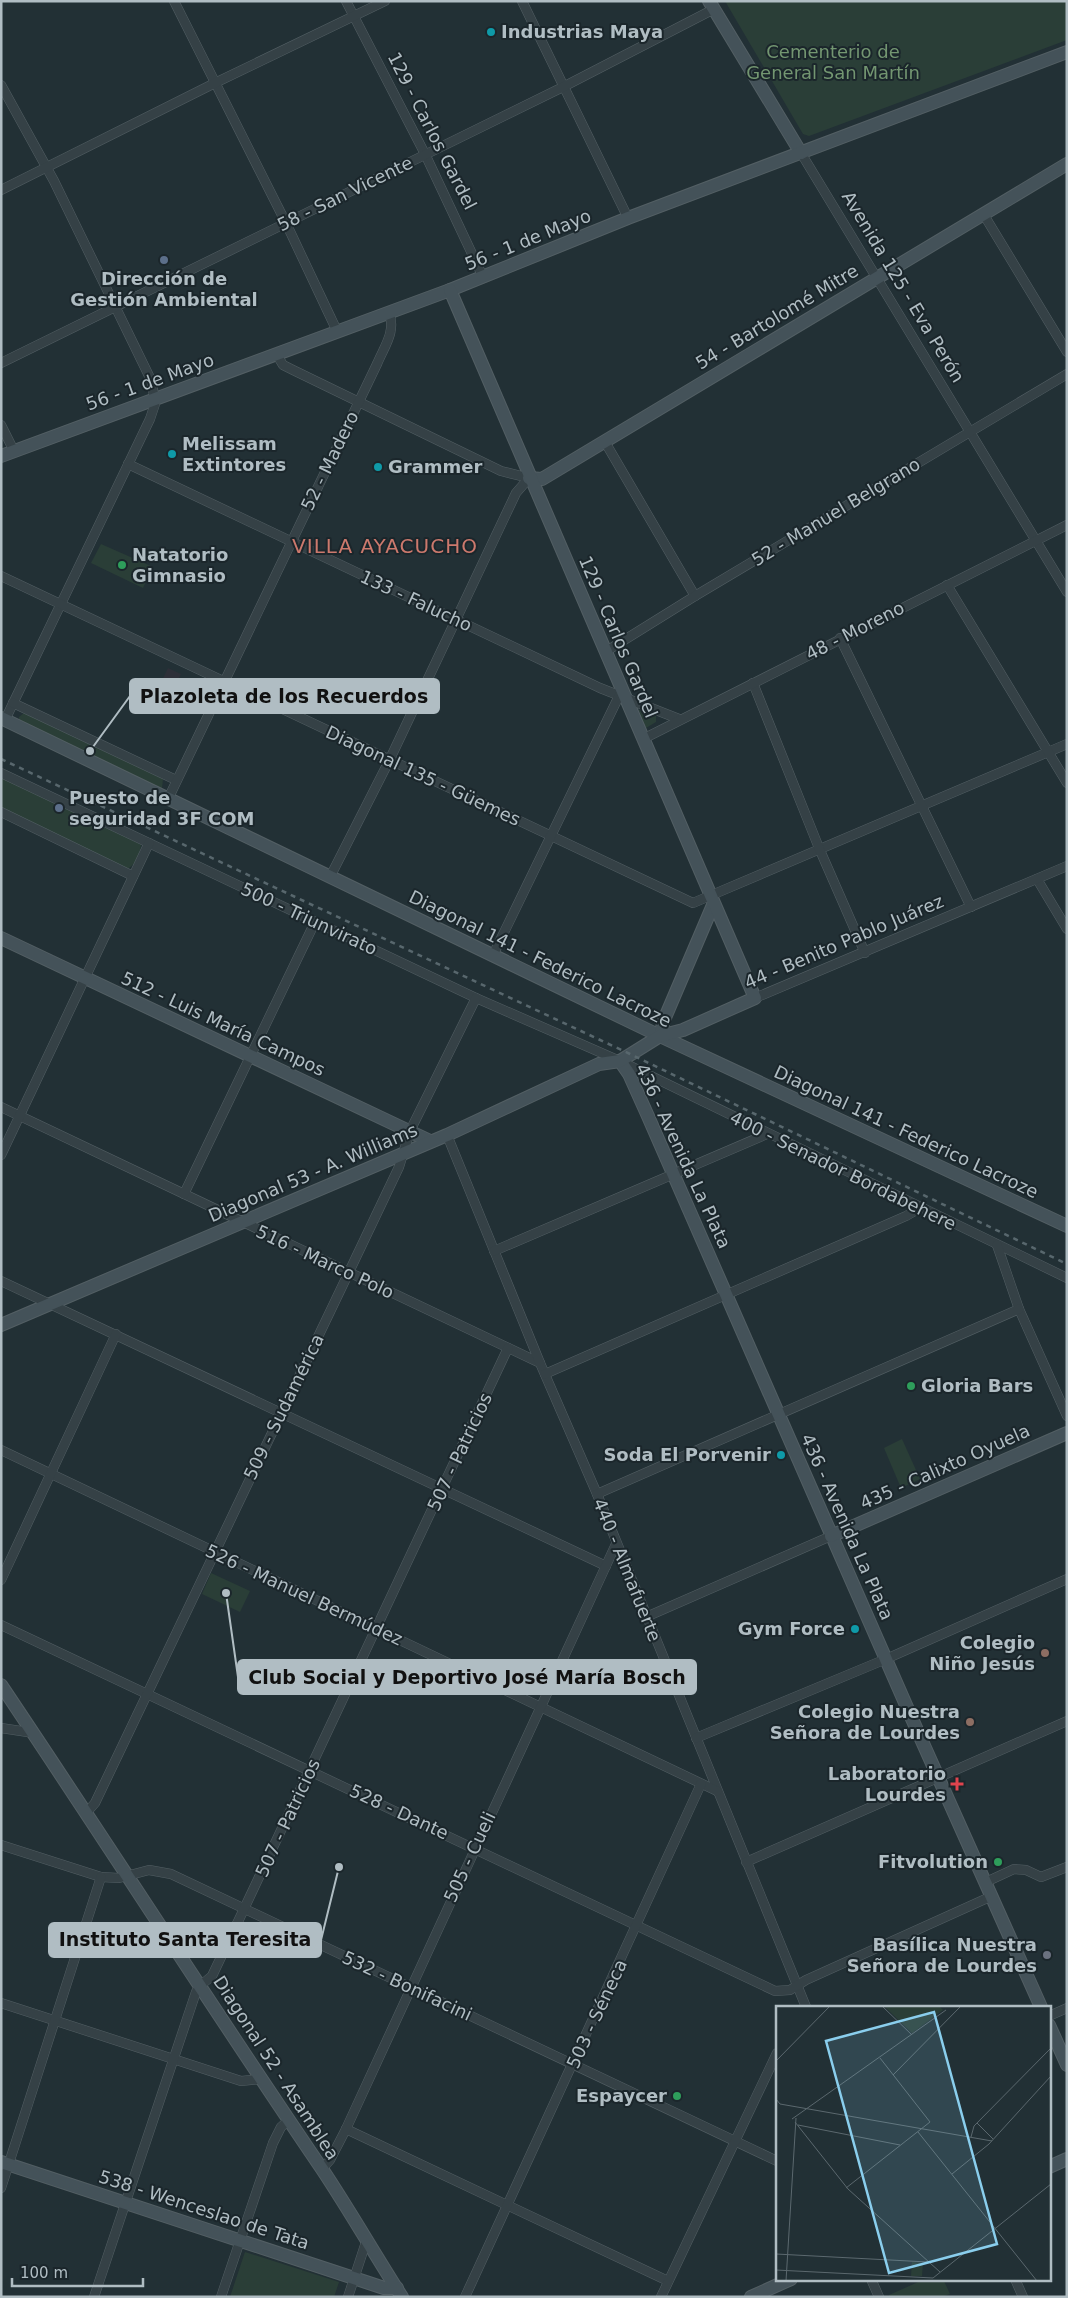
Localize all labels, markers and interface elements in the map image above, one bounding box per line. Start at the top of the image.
place label: Industrias Maya [501,21,663,42]
marker: Industrias Maya [485,26,497,38]
park label: Cementerio de General San Martín [746,41,920,83]
street label: 129 - Carlos Gardel [384,48,481,213]
street label: 58 - San Vicente [274,152,416,235]
street label: Avenida 125 - Eva Perón [838,187,969,386]
street label: 56 - 1 de Mayo [462,205,594,274]
marker: Dirección de Gestión Ambiental [158,254,170,266]
street label: 54 - Bartolomé Mitre [692,260,862,373]
place label: Dirección de Gestión Ambiental [70,268,258,310]
street label: 56 - 1 de Mayo [83,349,217,414]
street label: 52 - Madero [296,408,363,514]
place label: Melissam Extintores [182,433,286,475]
marker: Melissam Extintores [166,448,178,460]
street label: 52 - Manuel Belgrano [748,453,924,570]
place label: Grammer [388,456,483,477]
marker: Grammer [372,461,384,473]
district label: VILLA AYACUCHO [292,534,478,558]
place label: Natatorio Gimnasio [132,544,228,586]
street label: 129 - Carlos Gardel [575,553,662,721]
marker: Natatorio Gimnasio [116,559,128,571]
street label: 133 - Falucho [357,566,475,636]
street label: 48 - Moreno [802,597,908,664]
callout: Plazoleta de los Recuerdos [130,679,439,713]
text: Plazoleta de los Recuerdos [140,685,428,707]
street label: Diagonal 135 - Güemes [323,721,524,830]
place label: Puesto de seguridad 3F COM [69,787,254,829]
marker: Puesto de seguridad 3F COM [53,802,65,814]
street label: 500 - Triunvirato [238,878,381,959]
street label: Diagonal 141 - Federico Lacroze [406,886,675,1031]
street label: 44 - Benito Pablo Juárez [741,890,946,993]
street label: 512 - Luis María Campos [118,967,328,1080]
street label: 436 - Avenida La Plata [631,1060,736,1252]
street label: Diagonal 141 - Federico Lacroze [771,1061,1042,1202]
street label: 400 - Senador Bordabehere [727,1107,960,1235]
street label: Diagonal 53 - A. Williams [205,1119,421,1226]
street label: 516 - Marco Polo [253,1220,398,1303]
street label: 509 - Sudamérica [239,1330,328,1483]
place label: Gloria Bars [921,1375,1033,1396]
marker: Gloria Bars [905,1380,917,1392]
street label: 507 - Patricios [423,1389,496,1514]
street label: 435 - Calixto Oyuela [857,1420,1033,1513]
street label: 436 - Avenida La Plata [797,1430,898,1623]
place label: Soda El Porvenir [603,1444,771,1465]
marker: Soda El Porvenir [775,1449,787,1461]
street label: 440 - Almafuerte [589,1495,666,1644]
street label: 526 - Manuel Bermúdez [202,1540,406,1649]
place label: Gym Force [738,1618,845,1639]
marker: Gym Force [849,1623,861,1635]
place label: Colegio Niño Jesús [929,1632,1035,1674]
marker: Colegio Niño Jesús [1039,1647,1051,1659]
callout: Club Social y Deportivo José María Bosch [238,1660,696,1694]
text: Club Social y Deportivo José María Bosch [248,1666,686,1688]
place label: Colegio Nuestra Señora de Lourdes [770,1701,960,1743]
marker: Colegio Nuestra Señora de Lourdes [964,1716,976,1728]
street label: 507 - Patricios [251,1755,324,1880]
place label: Laboratorio Lourdes [828,1763,946,1805]
marker: Laboratorio Lourdes [950,1777,964,1791]
street label: 528 - Dante [346,1779,452,1844]
street label: 505 - Cueli [439,1808,500,1905]
place label: Fitvolution [878,1851,988,1872]
marker: Fitvolution [992,1856,1004,1868]
callout: Instituto Santa Teresita [49,1923,321,1957]
text: Instituto Santa Teresita [59,1928,311,1950]
place label: Basílica Nuestra Señora de Lourdes [847,1934,1037,1976]
street label: 532 - Bonifacini [339,1946,475,2025]
marker: Basílica Nuestra Señora de Lourdes [1041,1949,1053,1961]
street label: 503 - Séneca [562,1956,631,2072]
street label: Diagonal 52 - Asamblea [209,1972,344,2164]
inset map [776,2006,1050,2280]
place label: Espaycer [576,2085,667,2106]
marker: Espaycer [671,2090,683,2102]
street label: 538 - Wenceslao de Tata [96,2166,312,2254]
scale bar [12,2256,144,2288]
text: 100 m [20,2264,68,2282]

